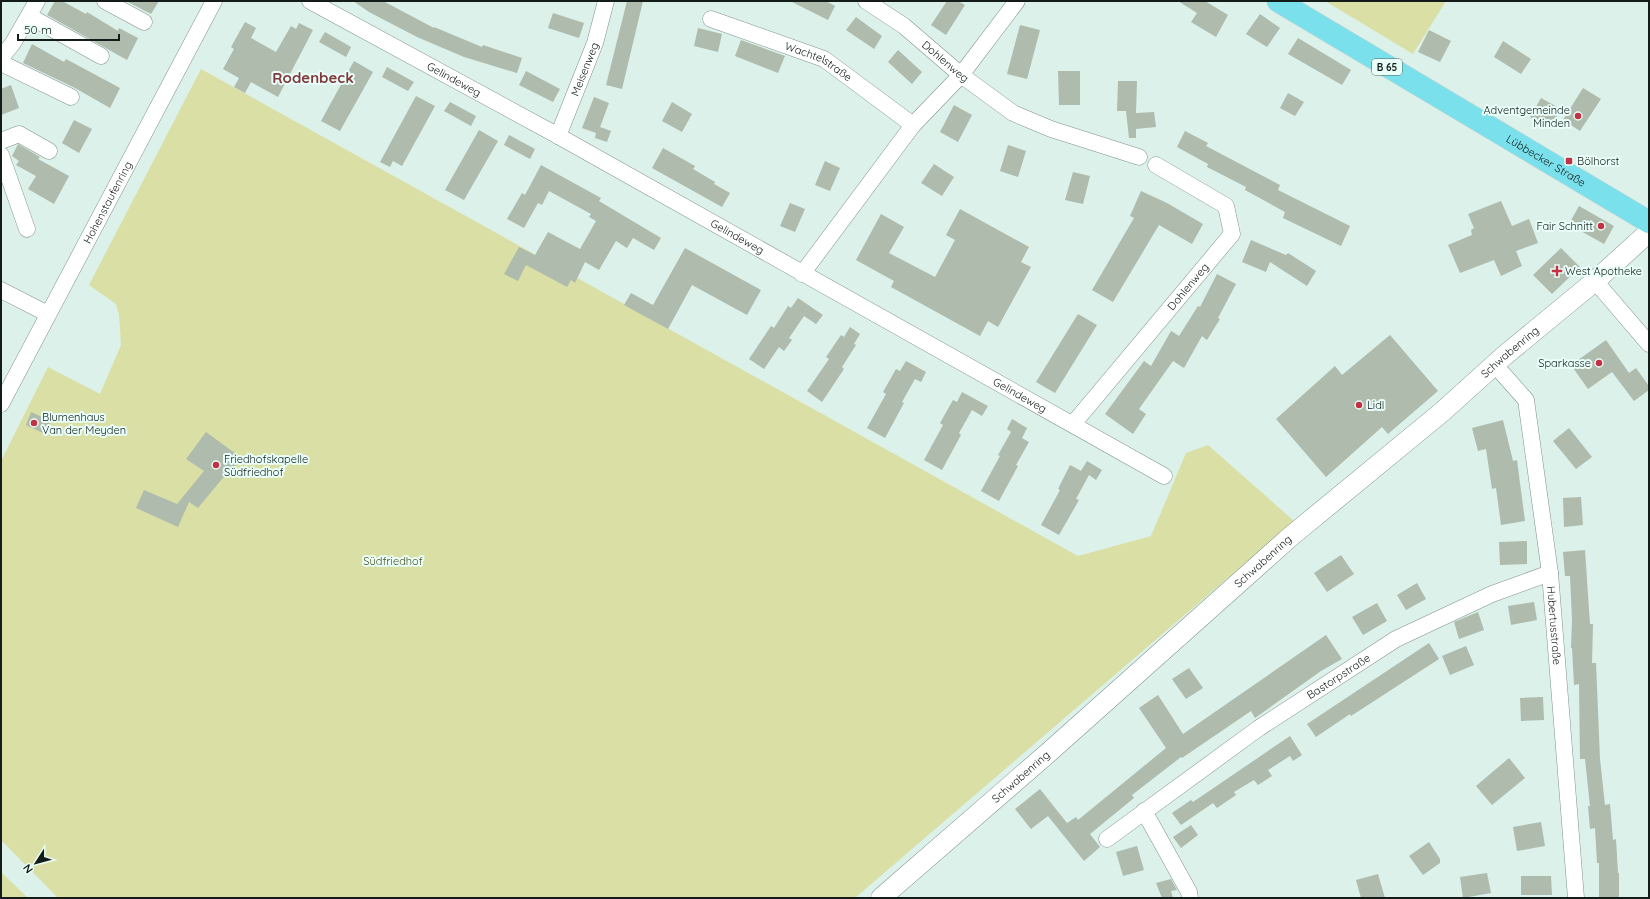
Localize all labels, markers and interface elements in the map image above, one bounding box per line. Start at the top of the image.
scale bar [18,16,119,42]
text: 50 m [24,22,52,37]
street label: Dohlenweg [919,38,972,85]
street label: Wachtelstraße [783,39,855,84]
street label: Meisenweg [568,40,602,98]
street label: Gelindeweg [425,59,484,100]
road number: B 65 [1372,59,1402,75]
district label: Rodenbeck [272,68,354,87]
place label: Adventgemeinde Minden [1484,103,1570,130]
marker: Adventgemeinde Minden [1573,111,1583,121]
street label: Lübbecker Straße [1504,132,1588,190]
place label: Bölhorst [1577,154,1620,168]
marker: Bölhorst [1564,156,1574,166]
street label: Hohenstaufenring [80,159,135,246]
street label: Gelindeweg [708,216,767,257]
place label: Fair Schnitt [1536,219,1593,233]
marker: Fair Schnitt [1596,221,1606,231]
street label: Dohlenweg [1164,260,1212,313]
place label: West Apotheke [1565,264,1642,278]
marker: West Apotheke [1552,266,1562,276]
street label: Schwabenring [1478,323,1542,381]
place label: Sparkasse [1538,356,1591,370]
marker: Sparkasse [1594,358,1604,368]
street label: Gelindeweg [991,374,1049,416]
place label: Lidl [1367,398,1384,412]
marker: Lidl [1354,400,1364,410]
place label: Blumenhaus Van der Meyden [42,410,126,437]
marker: Blumenhaus Van der Meyden [29,418,39,428]
place label: Friedhofskapelle Südfriedhof [224,452,308,479]
marker: Friedhofskapelle Südfriedhof [211,460,221,470]
street label: Schwabenring [1231,532,1294,591]
park label: Südfriedhof [363,554,423,568]
street label: Hubertusstraße [1544,585,1564,665]
street label: Bastorpstraße [1304,651,1373,702]
street label: Schwabenring [989,748,1053,806]
north arrow [16,843,56,883]
text: N [20,861,36,876]

